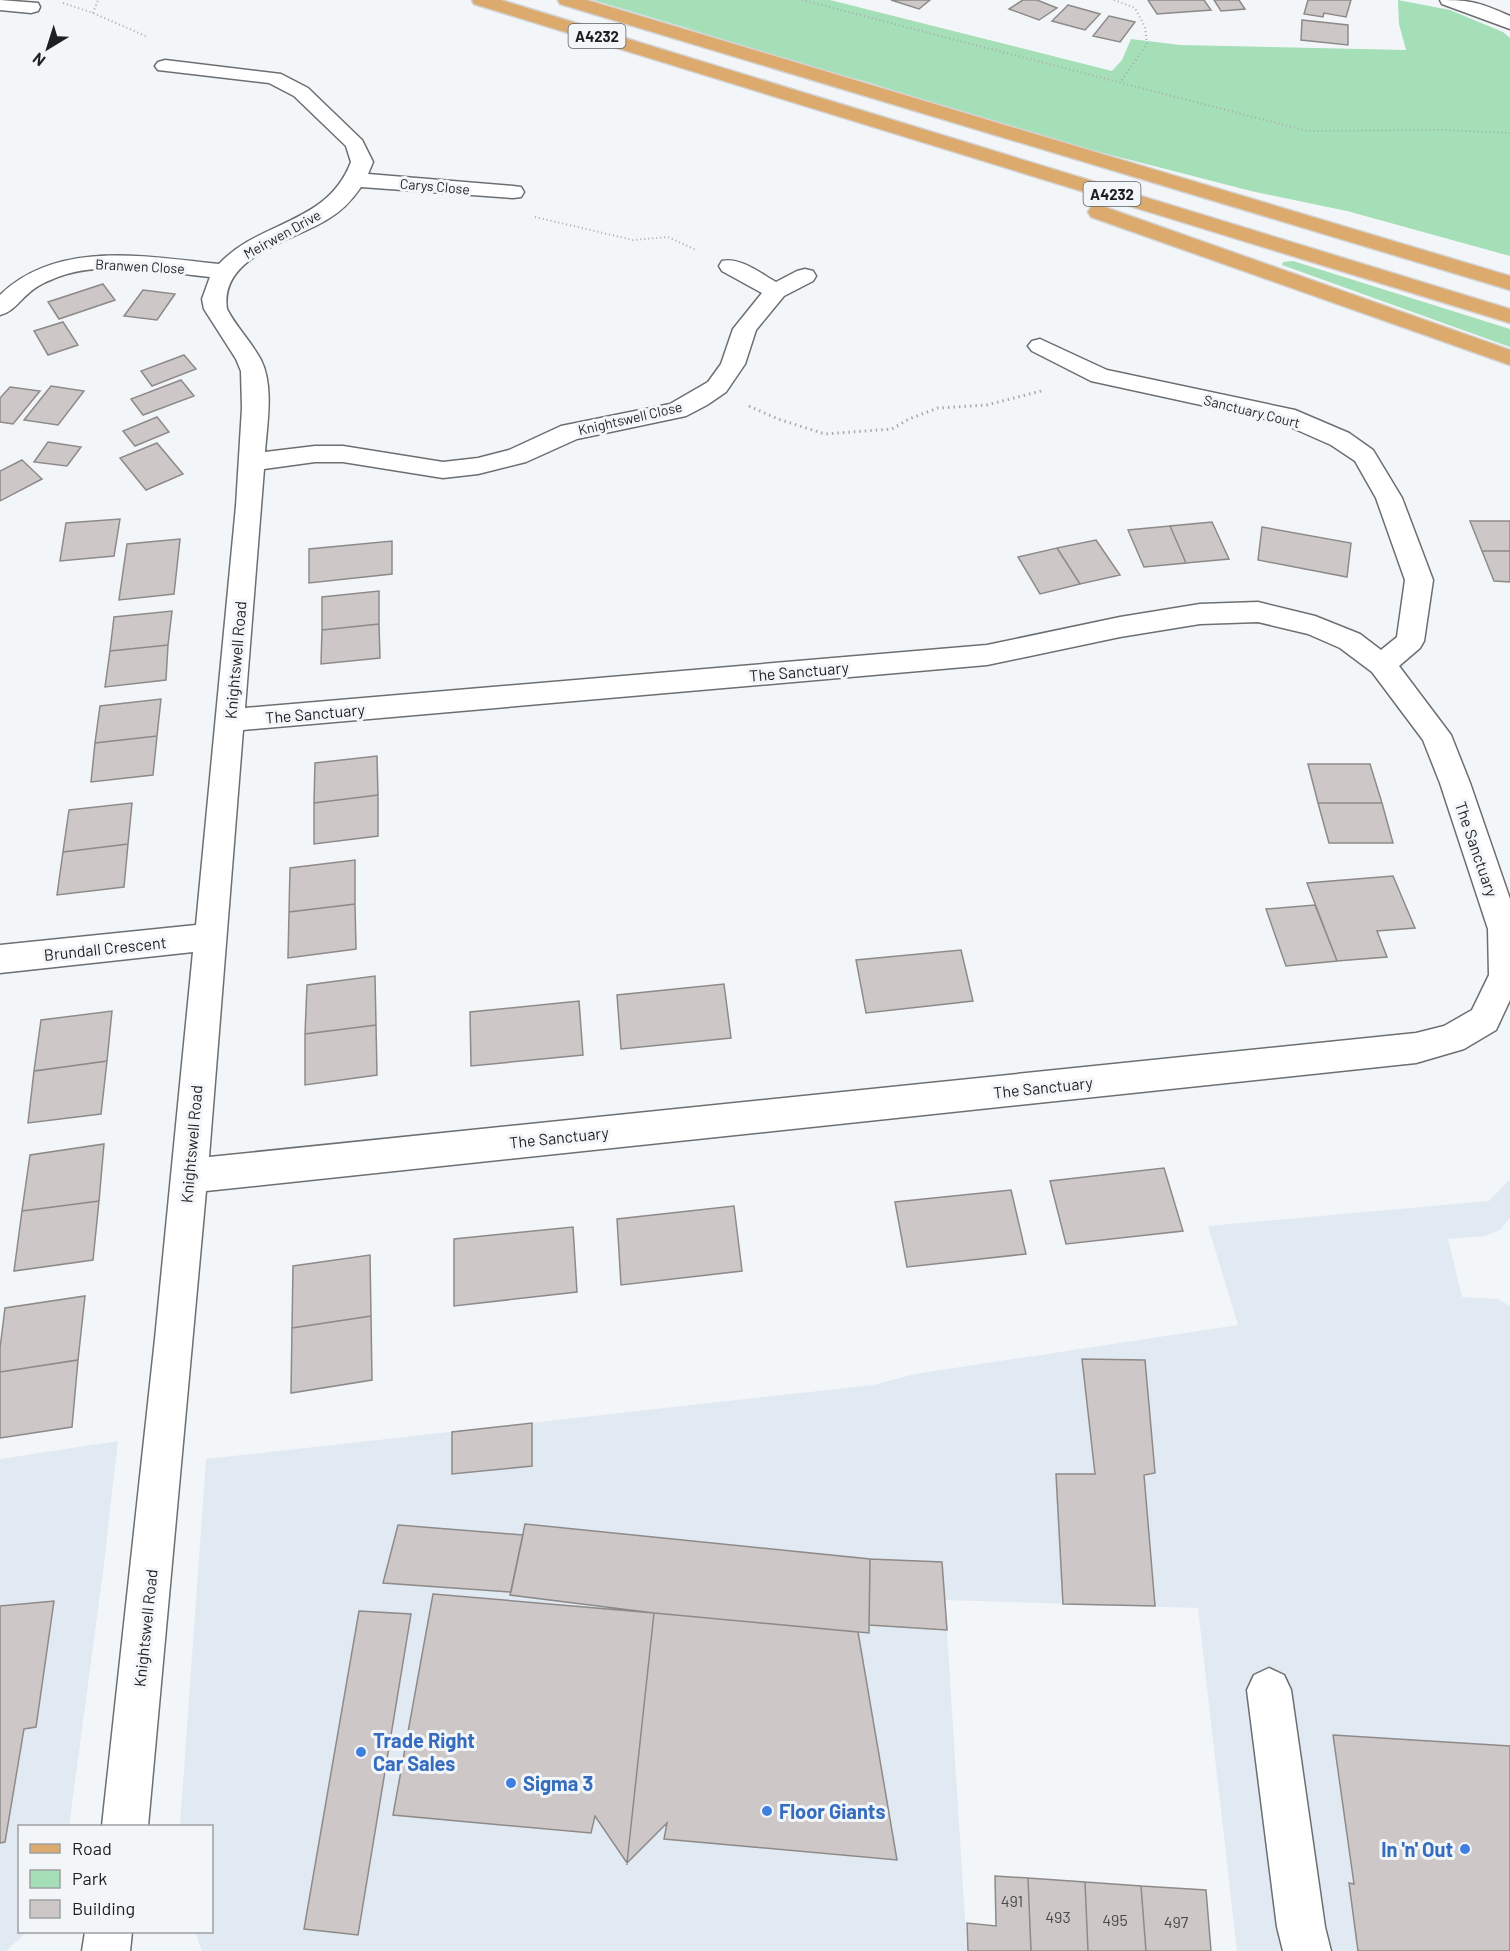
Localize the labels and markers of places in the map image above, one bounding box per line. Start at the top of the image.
place label: Trade Right Car Sales [373,1728,475,1775]
marker: Trade Right Car Sales [354,1745,368,1759]
place label: Sigma 3 [523,1771,593,1795]
marker: Sigma 3 [504,1776,518,1790]
place label: Floor Giants [779,1799,886,1823]
marker: Floor Giants [760,1804,774,1818]
place label: In 'n' Out [1381,1837,1453,1861]
marker: In 'n' Out [1458,1842,1472,1856]

